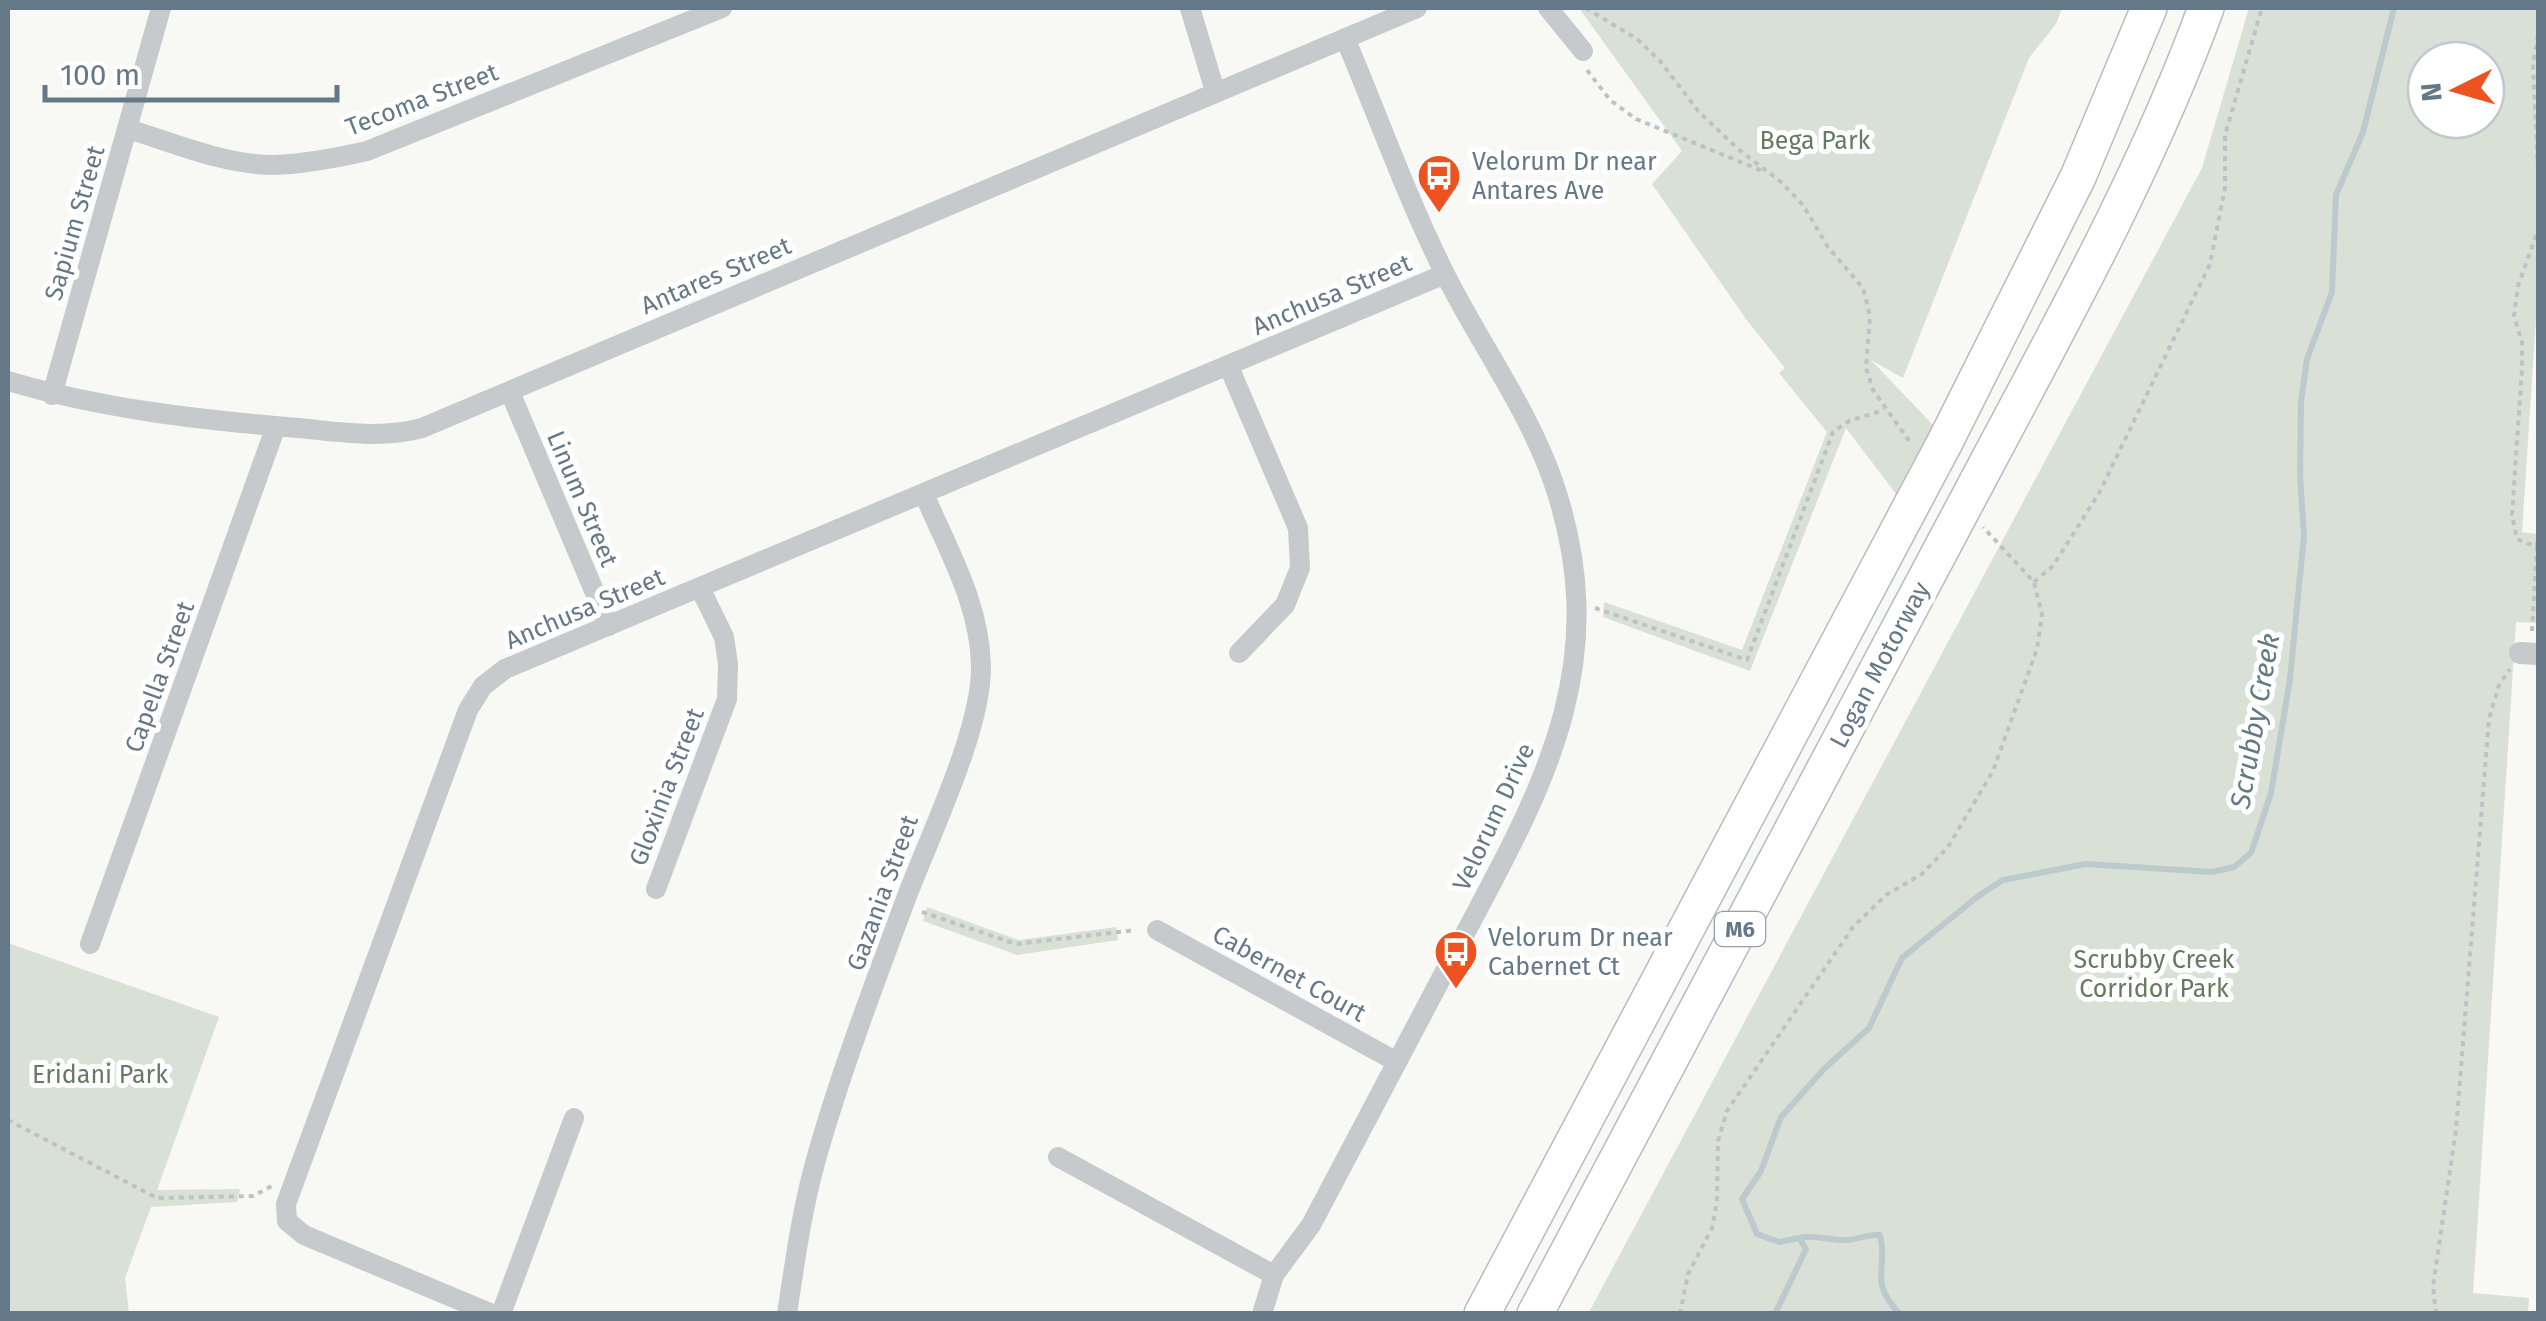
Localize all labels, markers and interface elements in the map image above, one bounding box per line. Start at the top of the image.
scale bar [45,40,338,102]
north arrow [2406,40,2506,140]
text: 100 m [60,57,140,93]
street label: Tecoma Street [342,57,503,143]
text: N [2414,81,2449,103]
park label: Bega Park [1760,126,1871,156]
street label: Sapium Street [39,141,112,304]
place label: Velorum Dr near Antares Ave [1472,147,1657,206]
bus stop icon: Velorum Dr near Antares Ave [1416,153,1462,214]
street label: Antares Street [636,231,796,321]
street label: Anchusa Street [1248,248,1417,342]
street label: Linum Street [540,427,624,572]
street label: Anchusa Street [501,562,670,656]
street label: Logan Motorway [1824,576,1937,753]
street label: Capella Street [119,597,202,757]
water label: Scrubby Creek [2223,631,2287,812]
street label: Gloxinia Street [623,703,711,870]
street label: Velorum Drive [1447,738,1541,896]
street label: Gazania Street [841,810,925,975]
road number: M6 [1715,912,1765,946]
street label: Cabernet Court [1207,919,1372,1029]
place label: Velorum Dr near Cabernet Ct [1488,923,1673,982]
bus stop icon: Velorum Dr near Cabernet Ct [1433,929,1479,990]
park label: Scrubby Creek Corridor Park [2074,945,2235,1004]
park label: Eridani Park [32,1060,168,1090]

